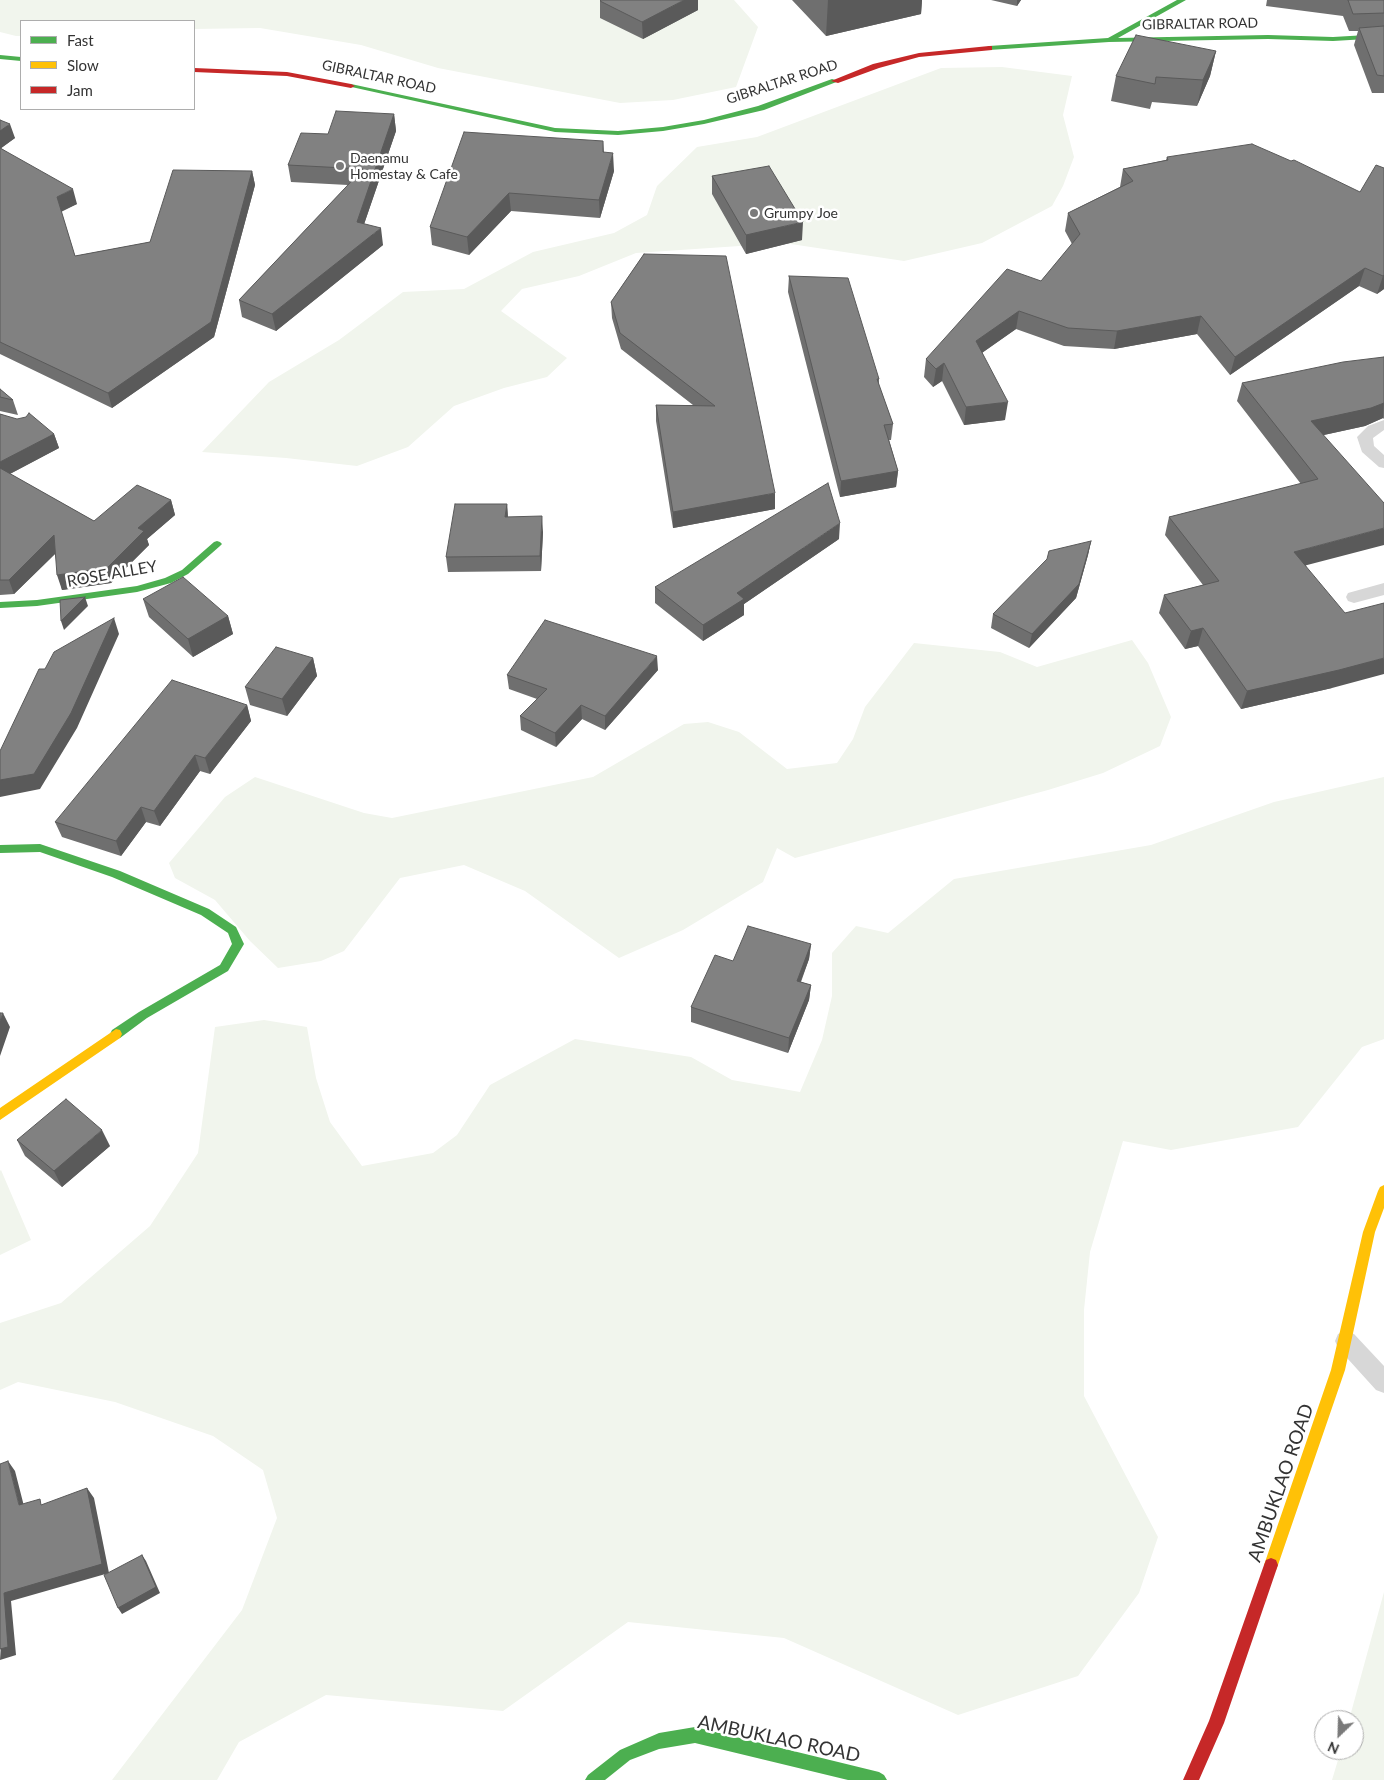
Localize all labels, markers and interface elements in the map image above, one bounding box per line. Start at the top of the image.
street label: GIBRALTAR ROAD [1142,15,1258,33]
legend [20,20,195,110]
text: Fast [67,31,94,49]
text: Slow [67,56,99,74]
street label: GIBRALTAR ROAD [724,56,840,108]
street label: GIBRALTAR ROAD [320,57,438,97]
text: Jam [67,81,93,99]
place label: Daenamu Homestay & Cafe [350,150,458,182]
marker: Daenamu Homestay & Cafe [334,160,346,172]
place label: Grumpy Joe [764,205,838,221]
marker: Grumpy Joe [748,207,760,219]
street label: ROSE ALLEY [65,557,159,591]
street label: AMBUKLAO ROAD [1243,1401,1319,1565]
north arrow [1314,1710,1364,1760]
street label: AMBUKLAO ROAD [696,1711,862,1767]
text: N [1325,1738,1341,1758]

